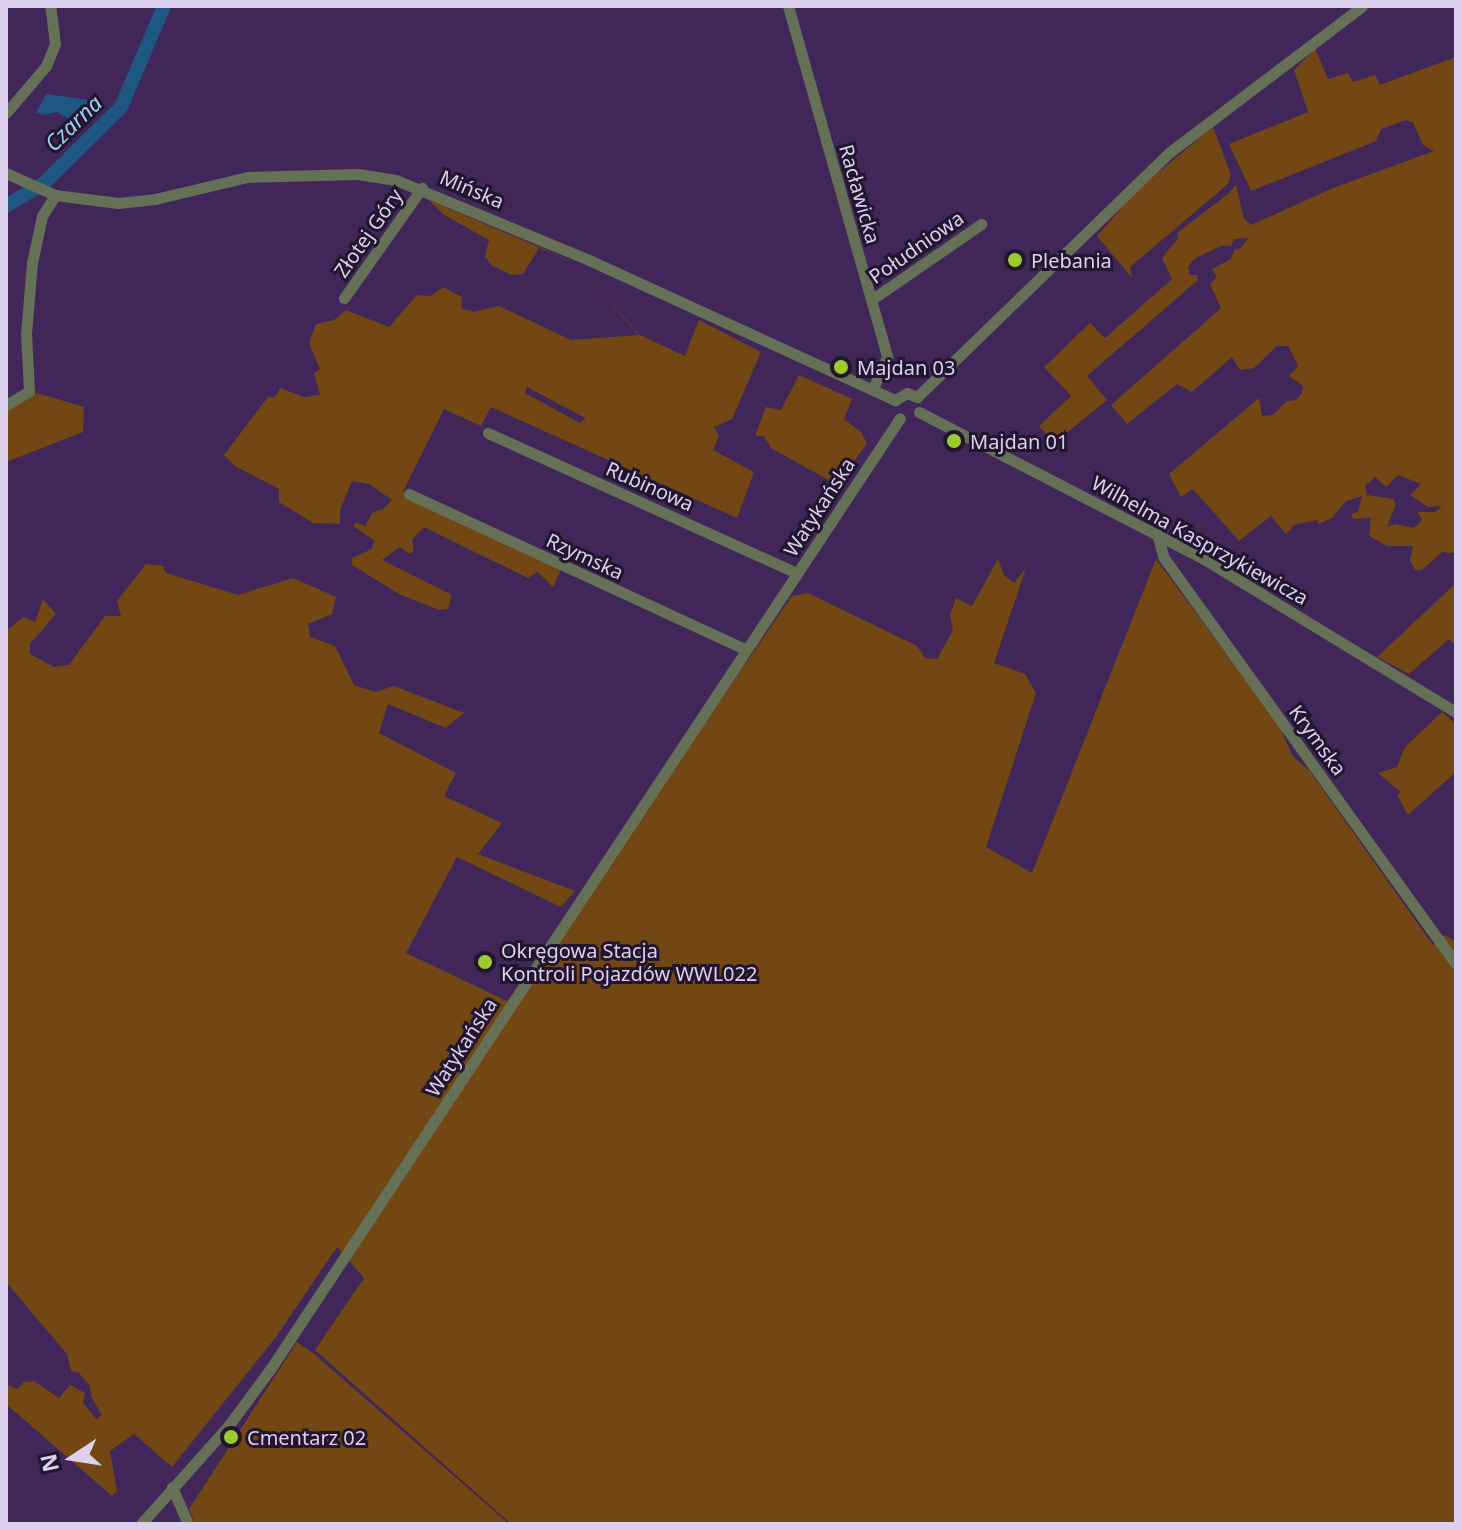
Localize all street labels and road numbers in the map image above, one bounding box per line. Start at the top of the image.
street label: Racławicka [834,142,886,246]
street label: Mińska [436,165,508,213]
street label: Złotej Góry [329,184,407,282]
street label: Południowa [864,206,968,288]
street label: Watykańska [778,453,860,561]
street label: Rubinowa [603,456,697,516]
street label: Wilhelma Kasprzykiewicza [1087,470,1313,610]
street label: Rzymska [543,528,627,584]
street label: Krymska [1284,700,1352,780]
street label: Watykańska [420,993,502,1101]

